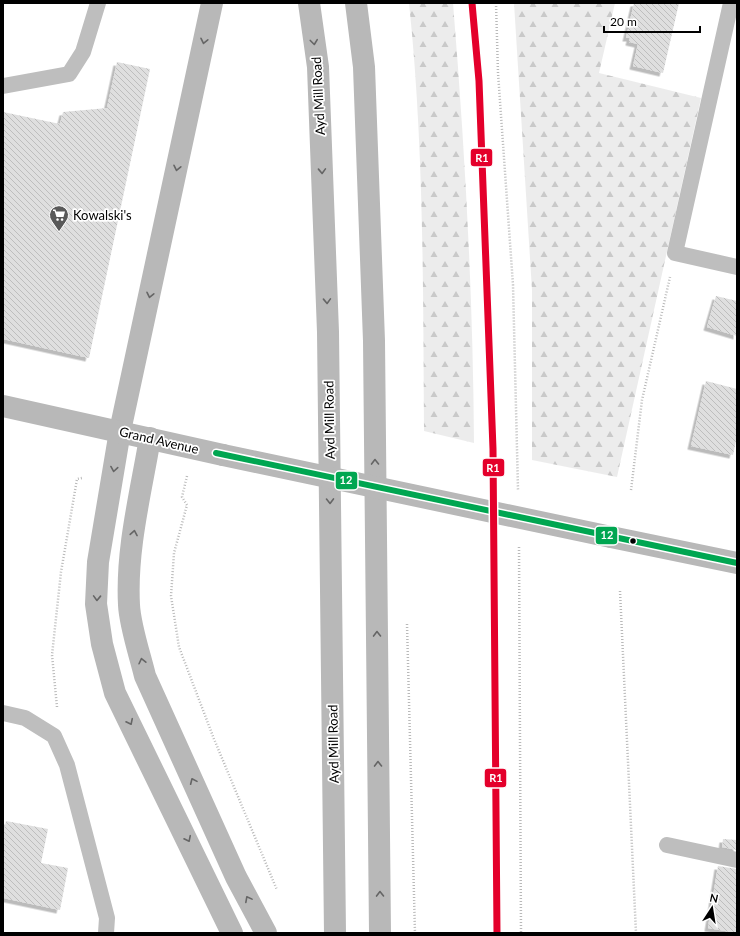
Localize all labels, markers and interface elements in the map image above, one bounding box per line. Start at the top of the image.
scale bar [604,8,700,34]
text: 20 m [610,14,637,29]
one-way arrow [201,38,209,44]
one-way arrow [309,39,318,45]
street label: Ayd Mill Road [308,56,328,136]
line badge: R1 [470,148,493,167]
text: R1 [475,151,489,164]
one-way arrow [174,165,182,171]
one-way arrow [317,168,326,174]
supermarket icon: Kowalski's [48,204,70,232]
place label: Kowalski's [73,207,132,223]
one-way arrow [147,292,155,299]
one-way arrow [322,298,331,304]
street label: Ayd Mill Road [320,380,338,460]
street label: Grand Avenue [118,423,200,457]
line badge: R1 [482,458,505,477]
one-way arrow [371,459,379,465]
text: R1 [486,461,500,474]
one-way arrow [110,466,119,473]
line badge: 12 [335,471,358,490]
text: 12 [340,473,352,486]
one-way arrow [326,498,334,504]
line badge: 12 [595,526,618,545]
text: 12 [601,528,613,541]
one-way arrow [129,530,137,536]
unlabelled marker [628,536,638,546]
one-way arrow [93,595,101,601]
one-way arrow [373,631,381,637]
one-way arrow [138,658,147,665]
street label: Ayd Mill Road [324,704,342,784]
one-way arrow [125,718,133,726]
one-way arrow [374,761,382,767]
line badge: R1 [484,768,507,788]
text: R1 [489,771,503,784]
one-way arrow [190,777,198,785]
one-way arrow [183,835,191,842]
north arrow [692,888,732,928]
text: N [709,890,720,905]
one-way arrow [376,891,384,897]
one-way arrow [245,895,253,903]

